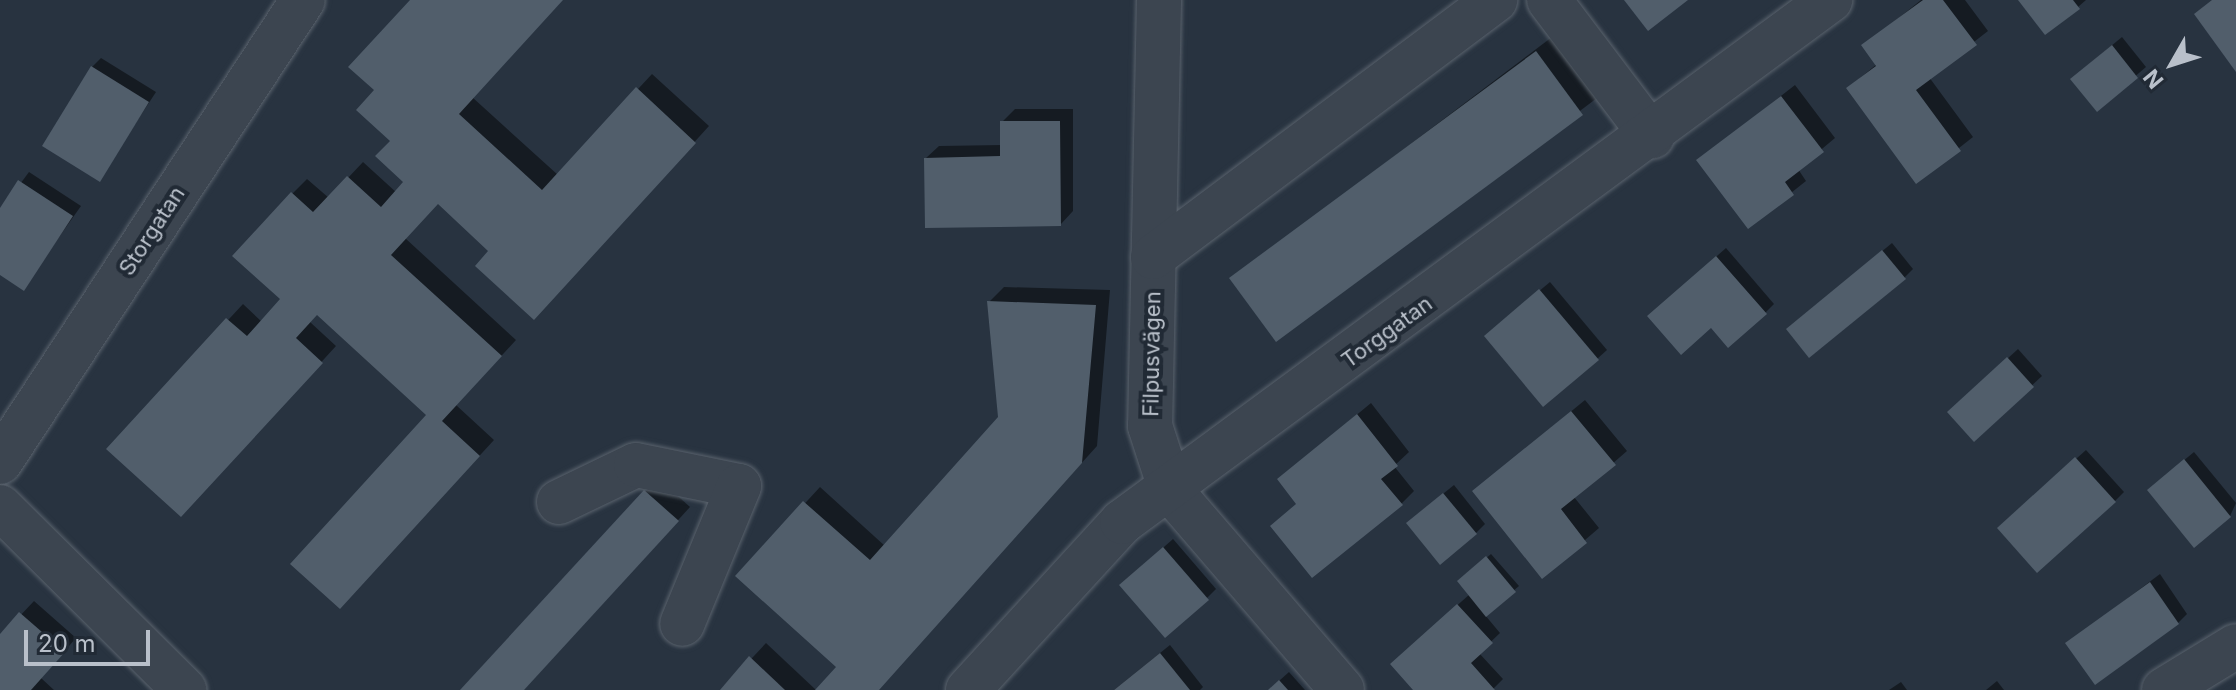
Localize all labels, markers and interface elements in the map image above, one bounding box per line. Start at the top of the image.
north arrow [2132,24,2212,104]
text: N [2138,64,2169,94]
street label: Storgatan [114,182,190,280]
street label: Torggatan [1337,290,1437,374]
street label: Filpusvägen [1138,291,1166,417]
scale bar [28,614,154,664]
text: 20 m [38,629,96,658]

